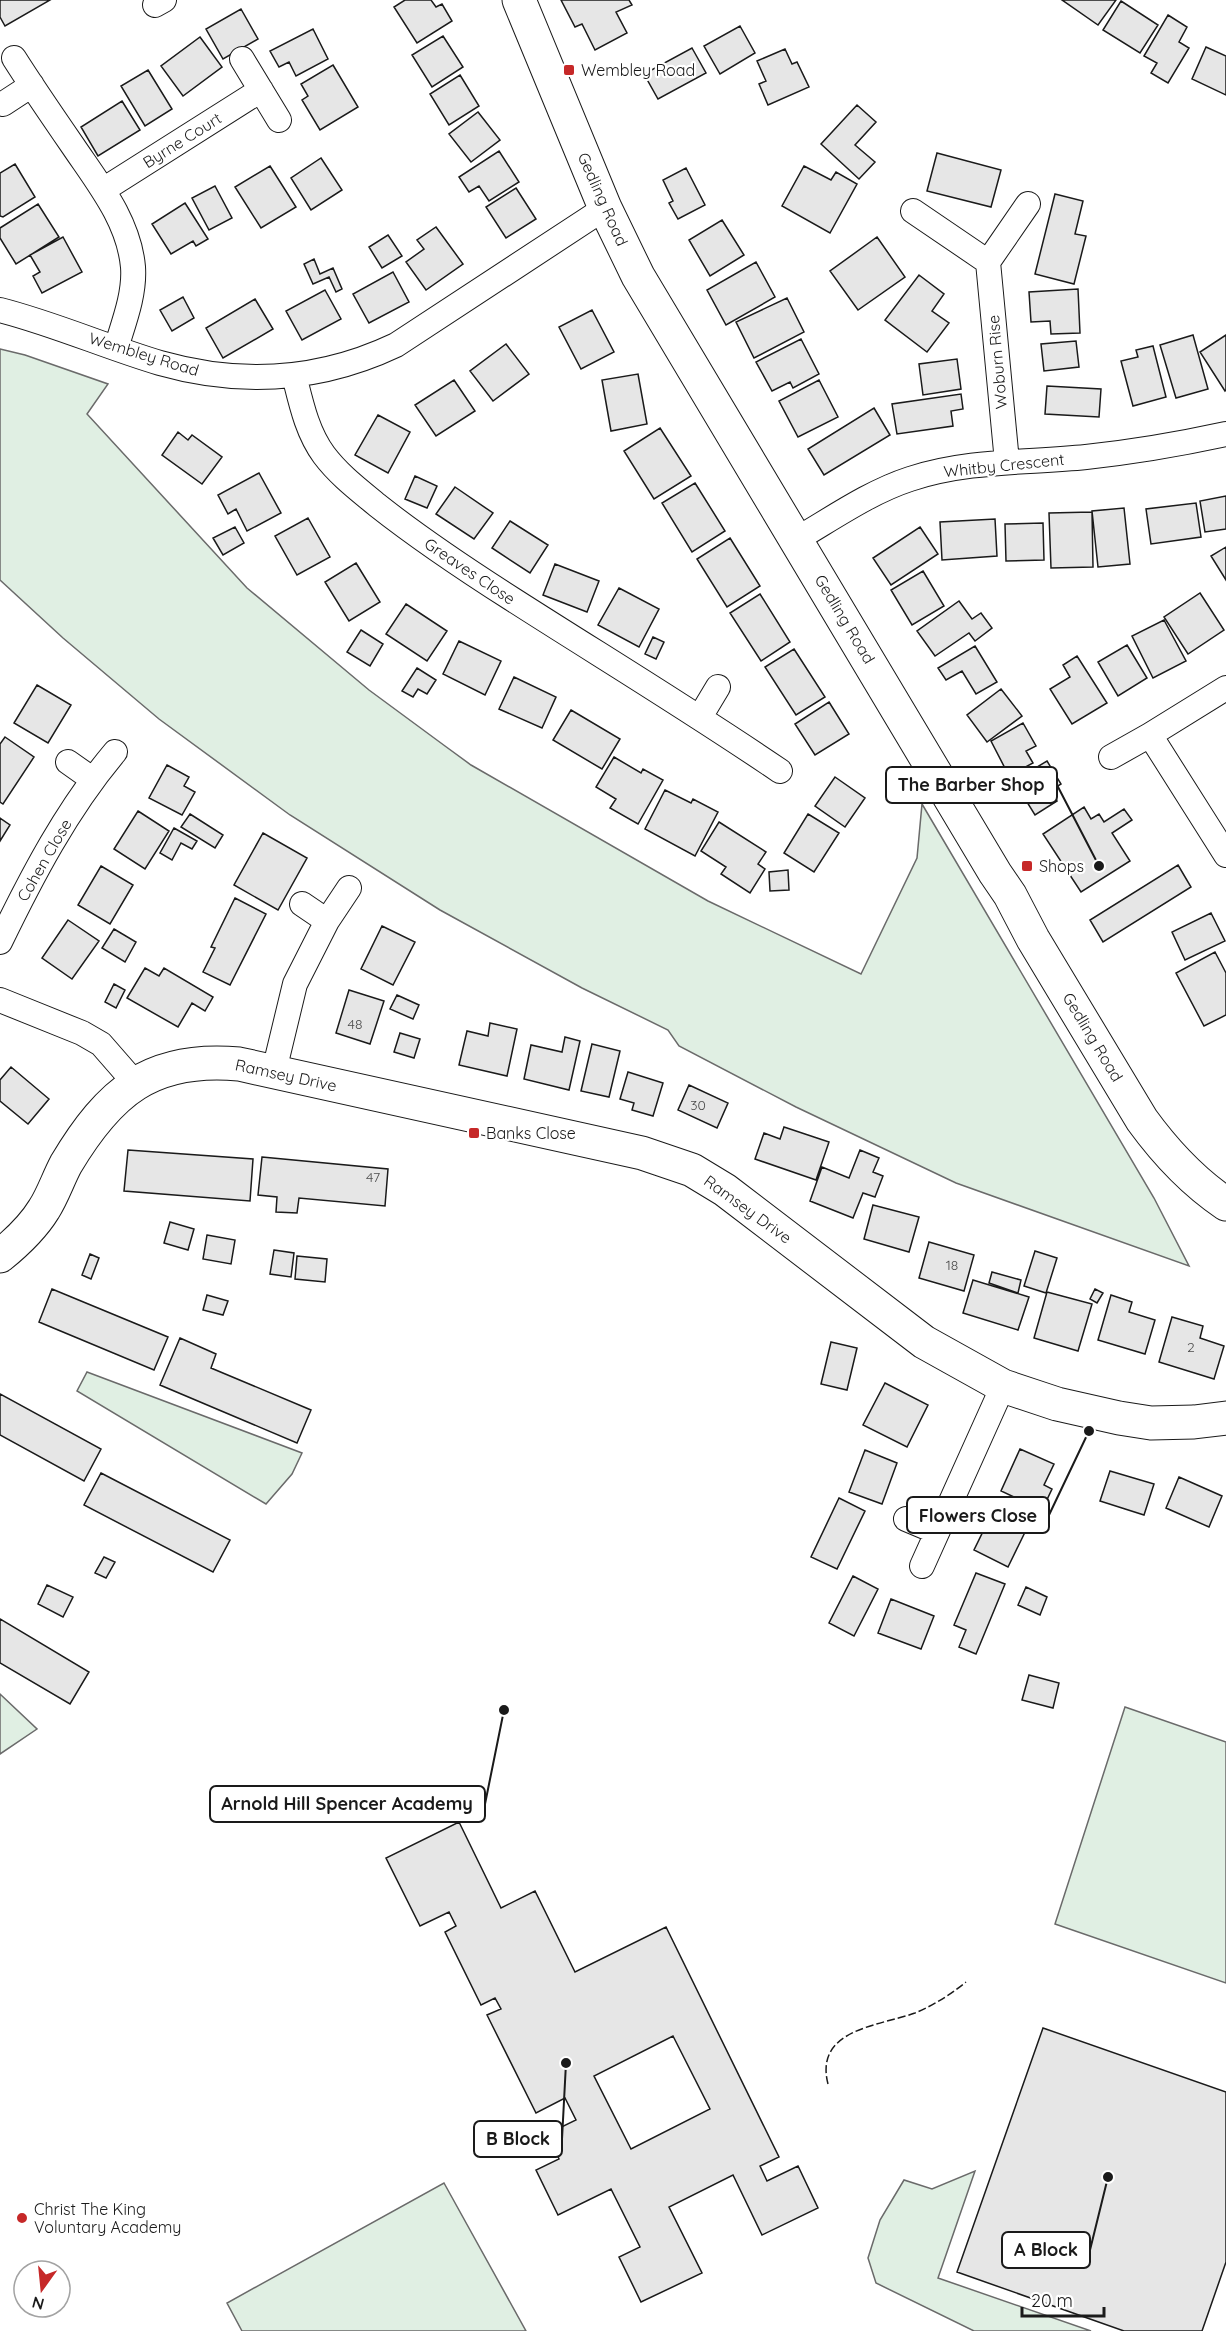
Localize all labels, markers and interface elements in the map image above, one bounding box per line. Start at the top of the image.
place label: Wembley Road [581,60,695,80]
marker: Wembley Road [562,63,576,77]
street label: Byrne Court [139,108,225,172]
street label: Gedling Road [573,149,633,249]
street label: Woburn Rise [983,314,1011,410]
street label: Wembley Road [86,328,202,380]
street label: Whitby Crescent [943,449,1065,481]
street label: Greaves Close [421,533,519,609]
street label: Gedling Road [811,571,879,667]
callout: The Barber Shop [886,767,1057,803]
text: The Barber Shop [898,773,1045,796]
street label: Cohen Close [12,815,76,905]
place label: Shops [1039,856,1084,876]
marker: Shops [1020,859,1034,873]
street label: Gedling Road [1059,989,1127,1085]
house number: 48 [348,1015,362,1033]
street label: Ramsey Drive [233,1054,339,1096]
house number: 30 [690,1096,706,1114]
place label: Banks Close [486,1123,576,1143]
marker: Banks Close [467,1126,481,1140]
house number: 47 [366,1168,380,1186]
street label: Ramsey Drive [700,1170,796,1248]
house number: 18 [946,1256,958,1274]
house number: 2 [1187,1338,1195,1356]
callout: Flowers Close [907,1497,1049,1533]
text: Flowers Close [919,1504,1037,1527]
callout: Arnold Hill Spencer Academy [210,1786,485,1822]
text: Arnold Hill Spencer Academy [221,1792,473,1815]
callout: B Block [474,2121,562,2157]
text: B Block [486,2127,550,2150]
place label: Christ The King Voluntary Academy [34,2199,181,2237]
marker: Christ The King Voluntary Academy [15,2211,29,2225]
callout: A Block [1002,2232,1090,2268]
text: A Block [1014,2238,1078,2261]
north arrow [12,2259,72,2319]
scale bar [1022,2280,1104,2318]
text: 20 m [1031,2289,1073,2312]
text: N [30,2292,46,2315]

